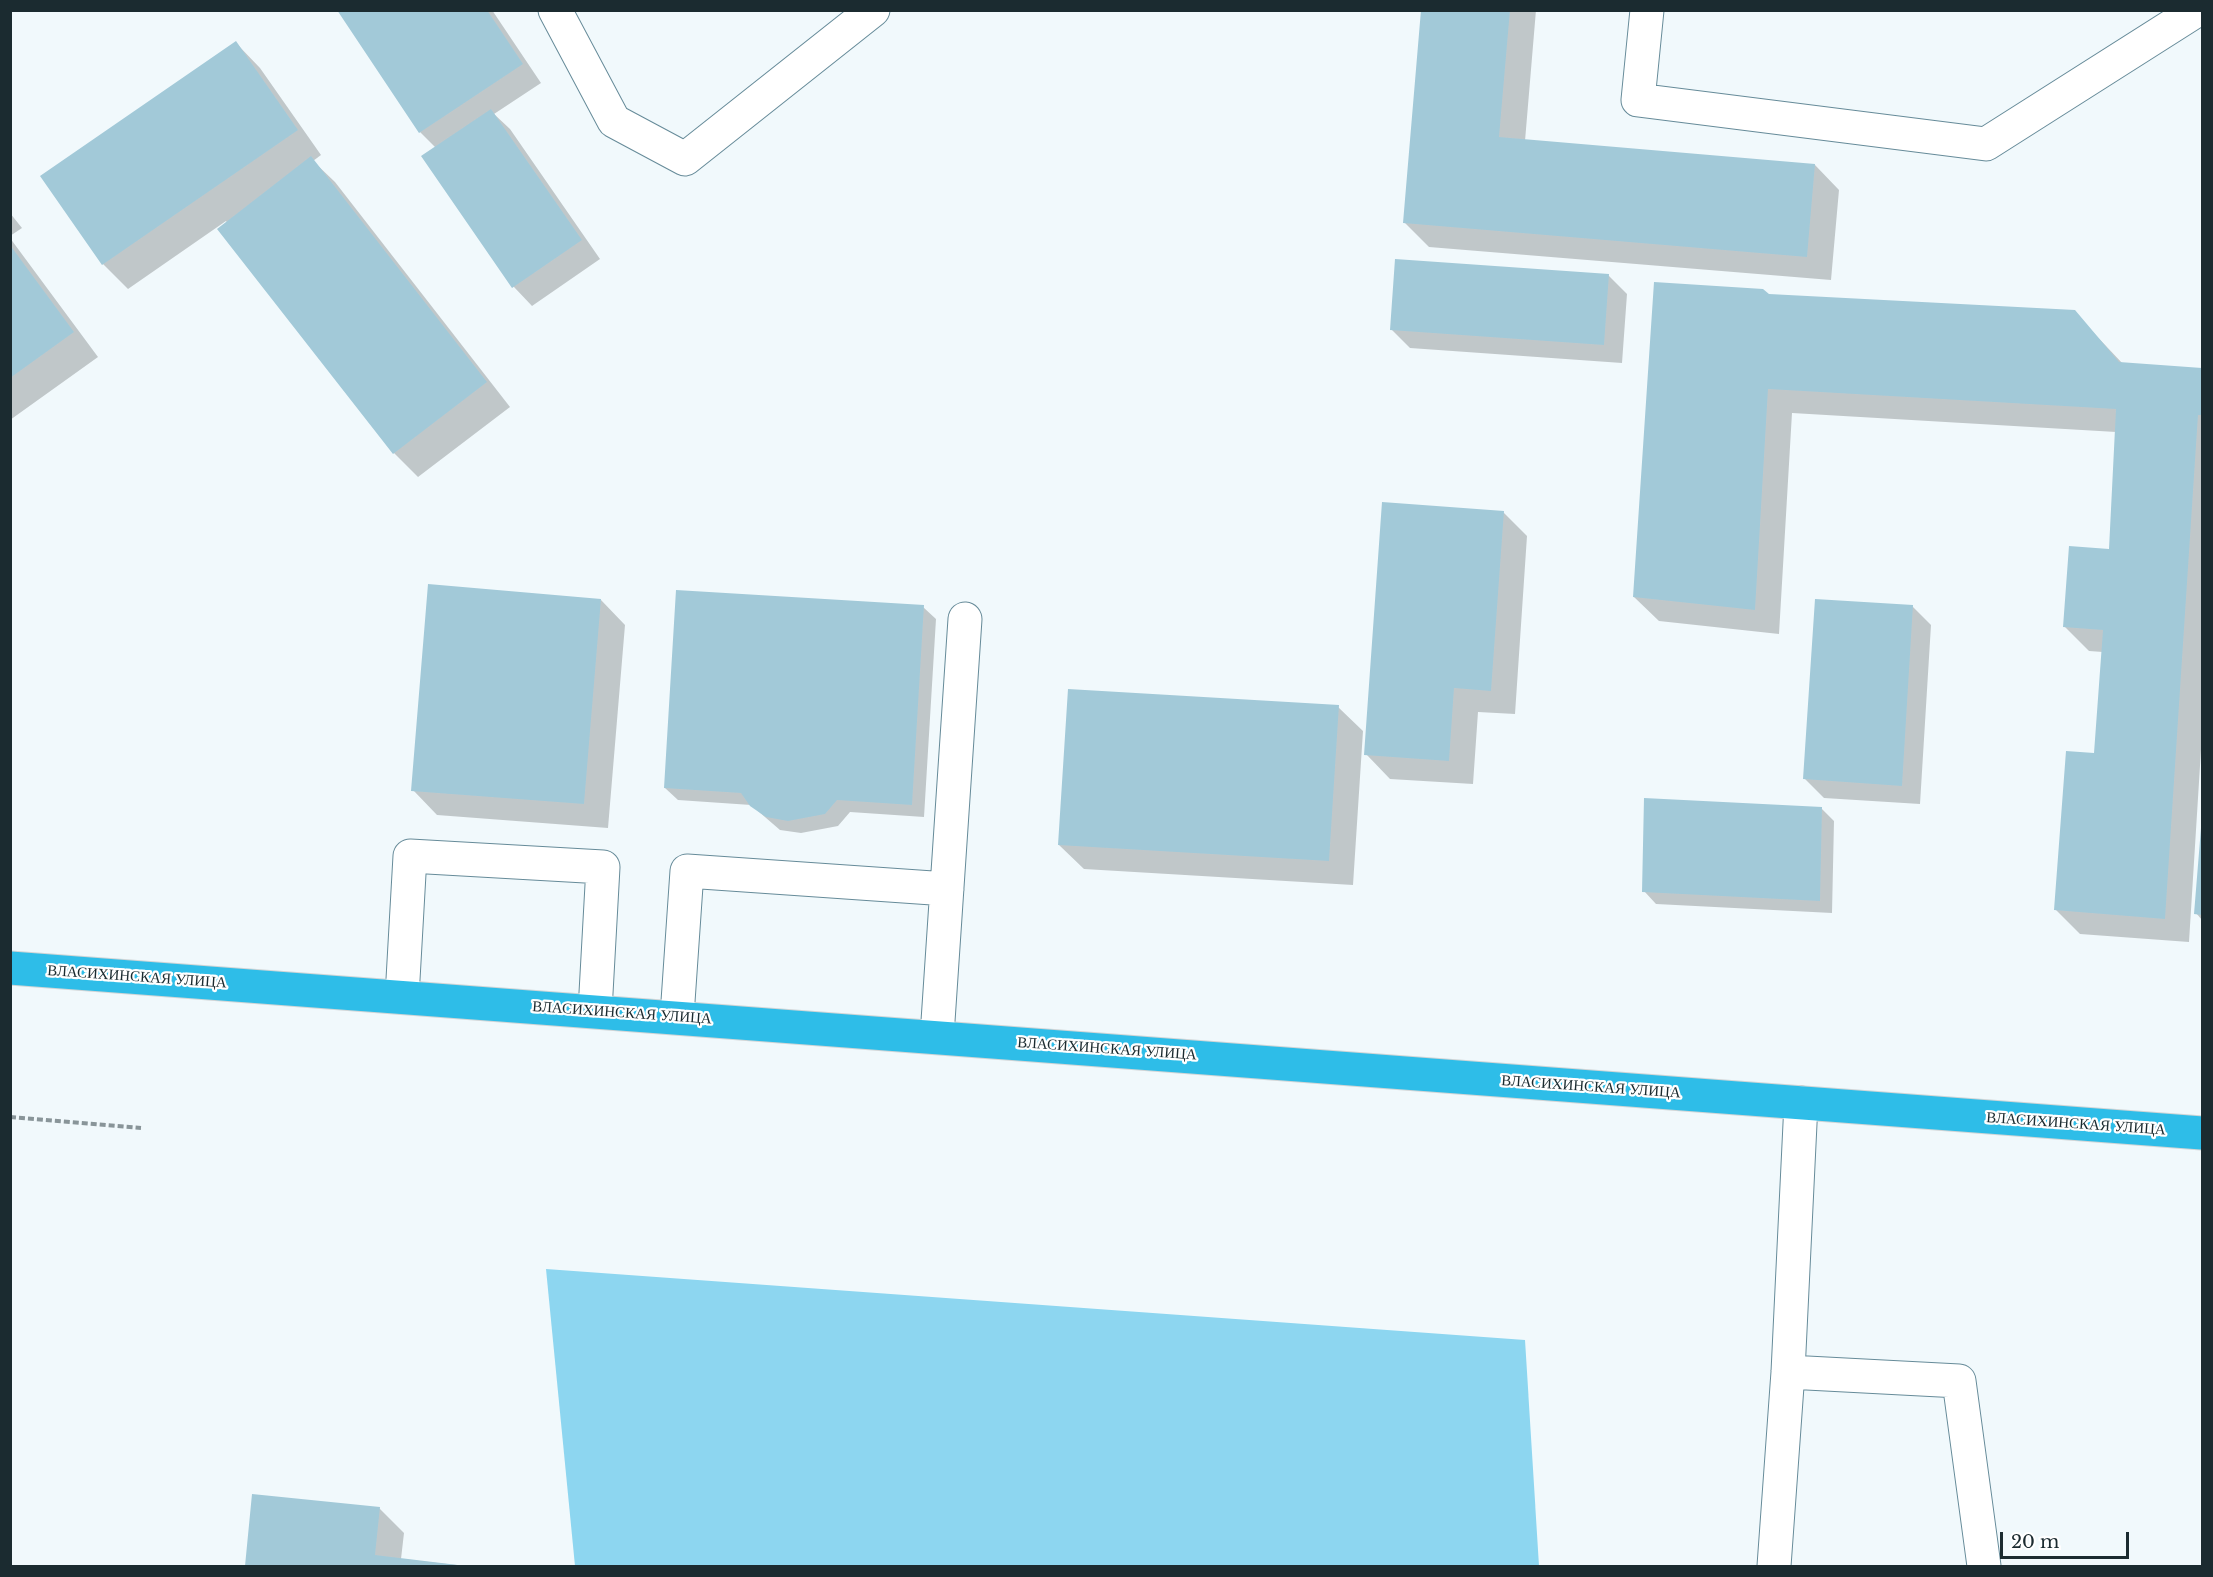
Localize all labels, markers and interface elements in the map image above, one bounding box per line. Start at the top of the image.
street label: ВЛАСИХИНСКАЯ УЛИЦА [47,962,227,992]
street label: ВЛАСИХИНСКАЯ УЛИЦА [532,998,712,1028]
street label: ВЛАСИХИНСКАЯ УЛИЦА [1017,1034,1197,1064]
street label: ВЛАСИХИНСКАЯ УЛИЦА [1501,1072,1681,1102]
street label: ВЛАСИХИНСКАЯ УЛИЦА [1986,1109,2166,1139]
scale bar [2003,1520,2132,1558]
text: 20 m [2011,1531,2059,1553]

